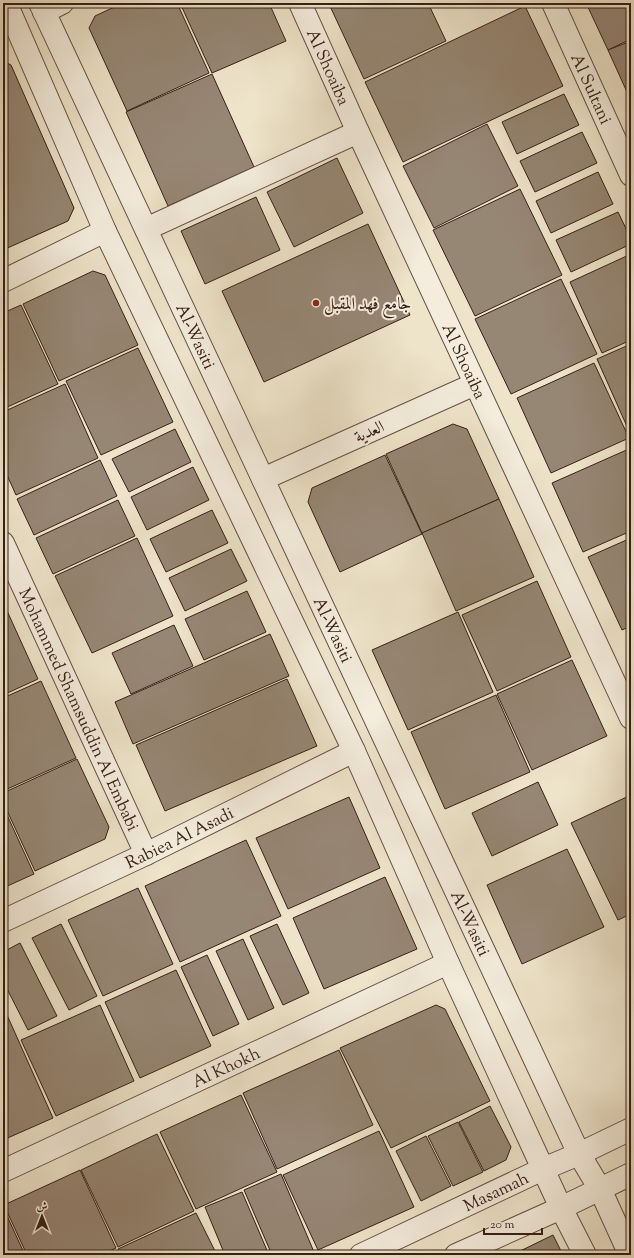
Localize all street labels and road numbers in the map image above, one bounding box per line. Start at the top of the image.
street label: Al Shoaiba [299,26,355,110]
street label: Al Sultani [564,50,617,129]
street label: Al-Wasiti [169,300,220,374]
street label: Al Shoaiba [435,320,491,404]
street label: العدية [351,416,389,450]
street label: Mohammed Shamsuddin Al Embabi [11,585,144,836]
street label: Al-Wasiti [306,594,357,667]
street label: Rabiea Al Asadi [122,802,239,876]
street label: Al-Wasiti [443,887,495,961]
street label: Al Khokh [189,1042,265,1095]
street label: Masamah [460,1167,533,1219]

